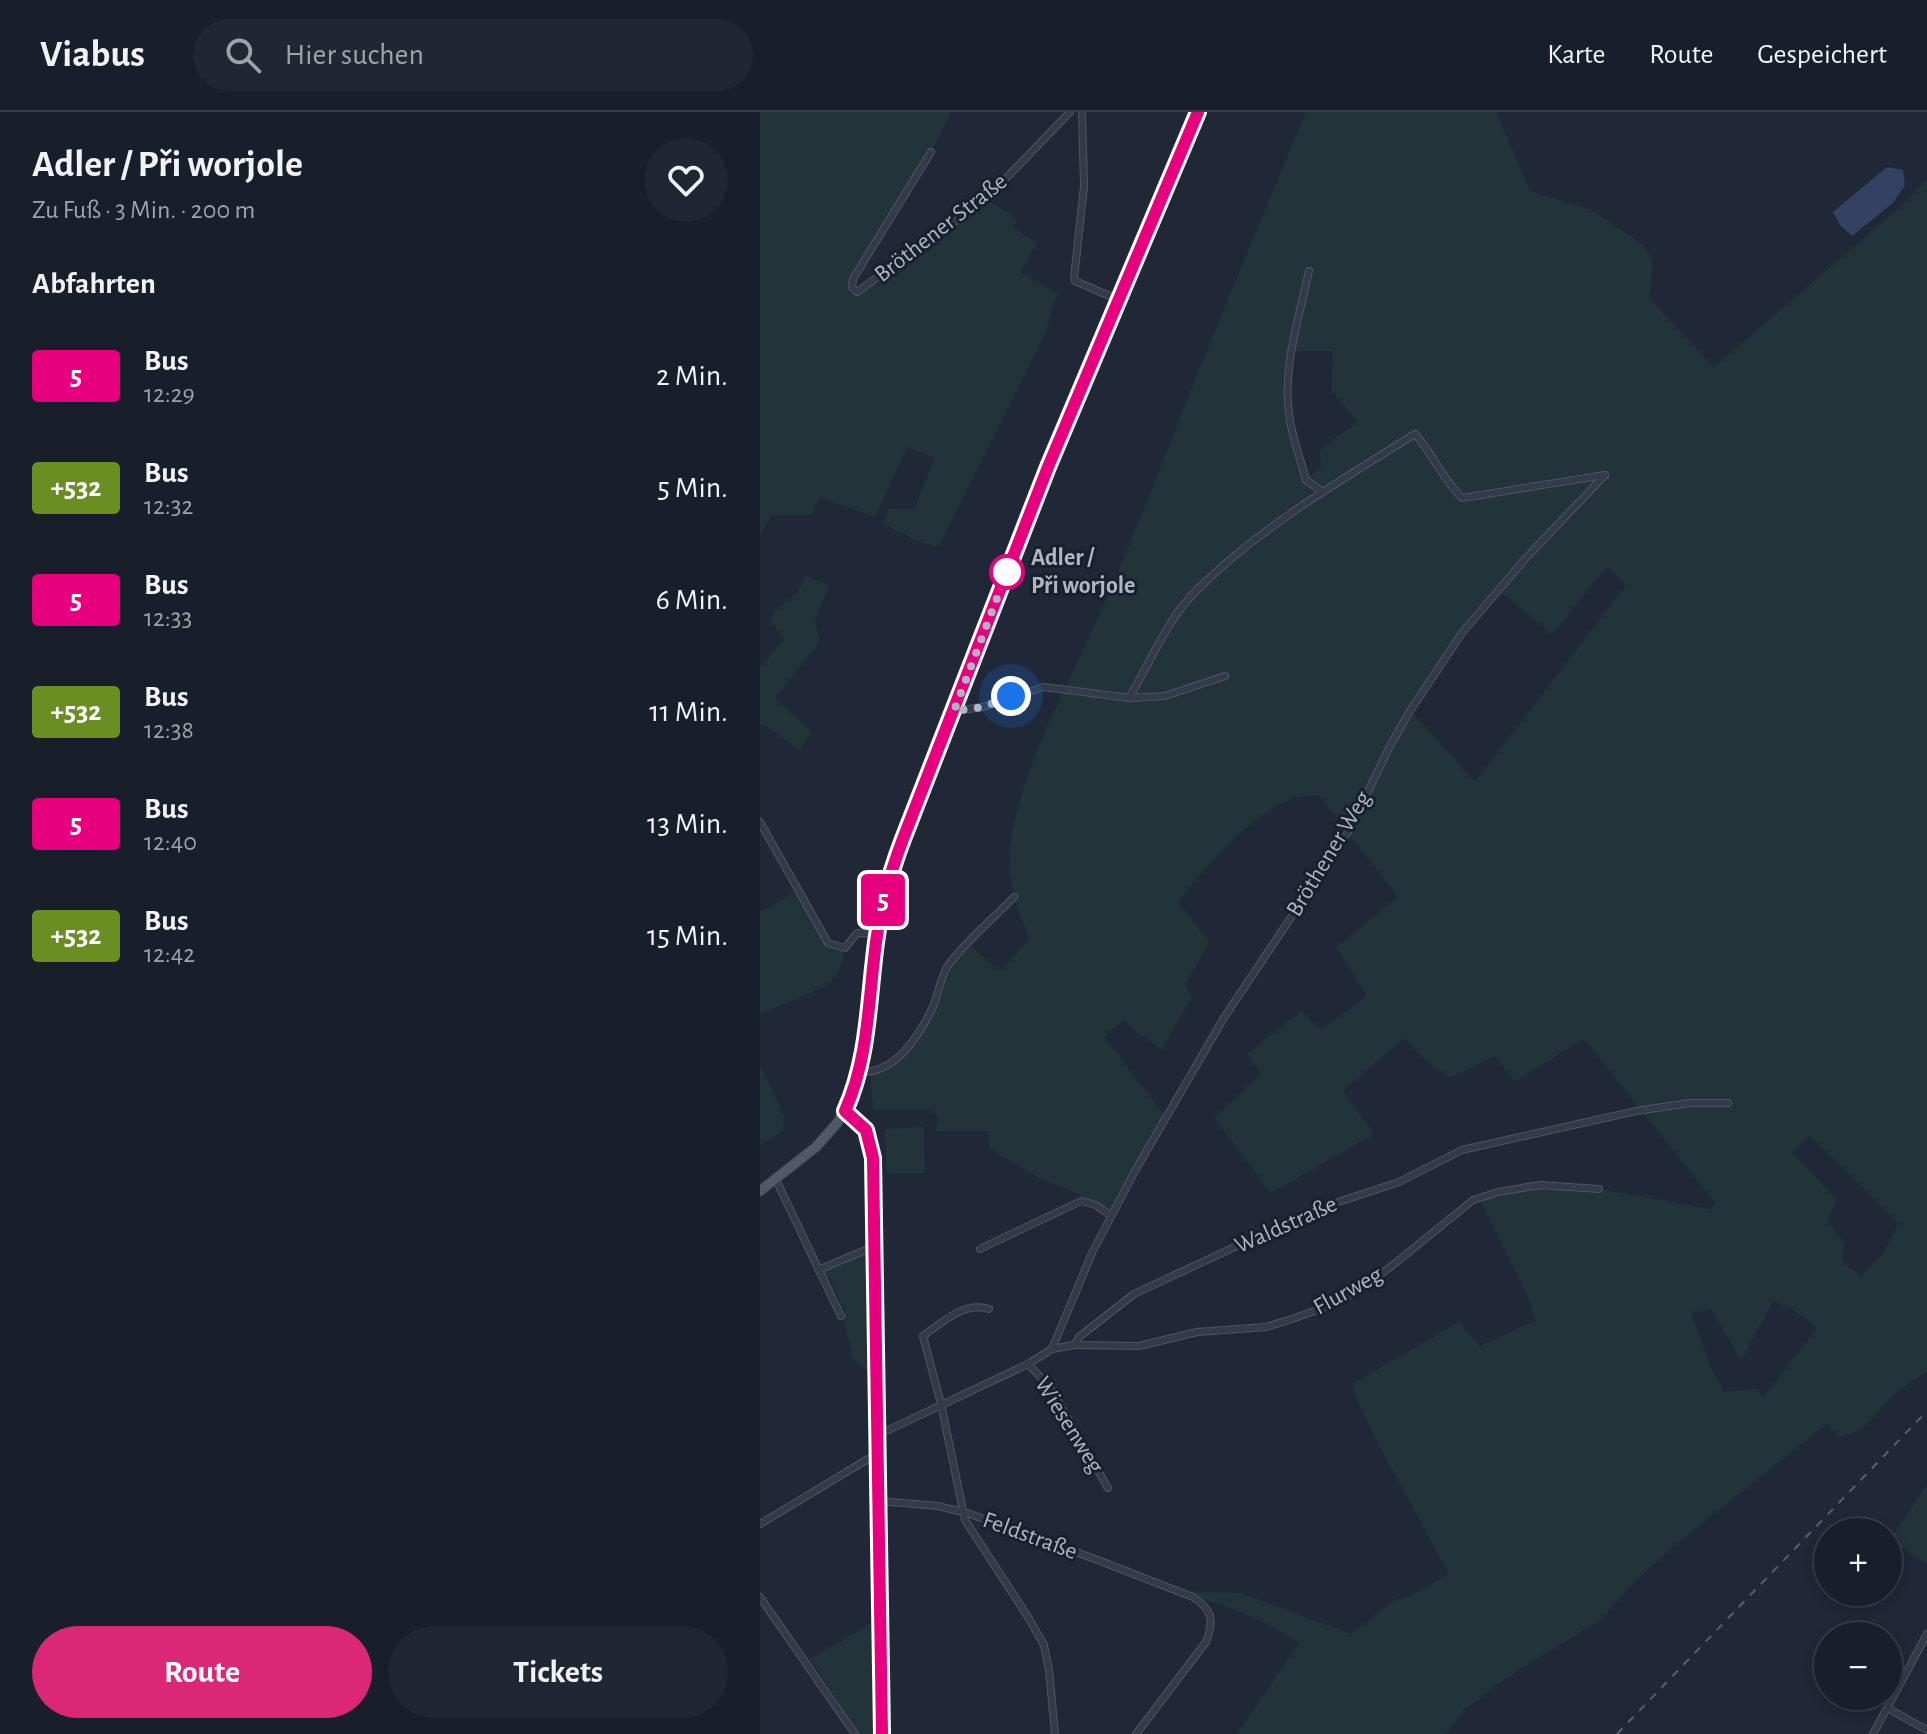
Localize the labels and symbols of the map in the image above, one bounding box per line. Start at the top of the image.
street label: Bröthener Straße [870,169,1012,287]
place label: Adler / Při worjole [1031,546,1135,598]
marker: Adler / Při worjole [990,555,1024,589]
your location [991,676,1031,716]
street label: Bröthener Weg [1282,787,1376,921]
line badge: 5 [857,874,909,926]
street label: Waldstraße [1231,1192,1341,1258]
street label: Flurweg [1310,1262,1387,1320]
street label: Wiesenweg [1030,1373,1108,1478]
street label: Feldstraße [980,1508,1080,1564]

